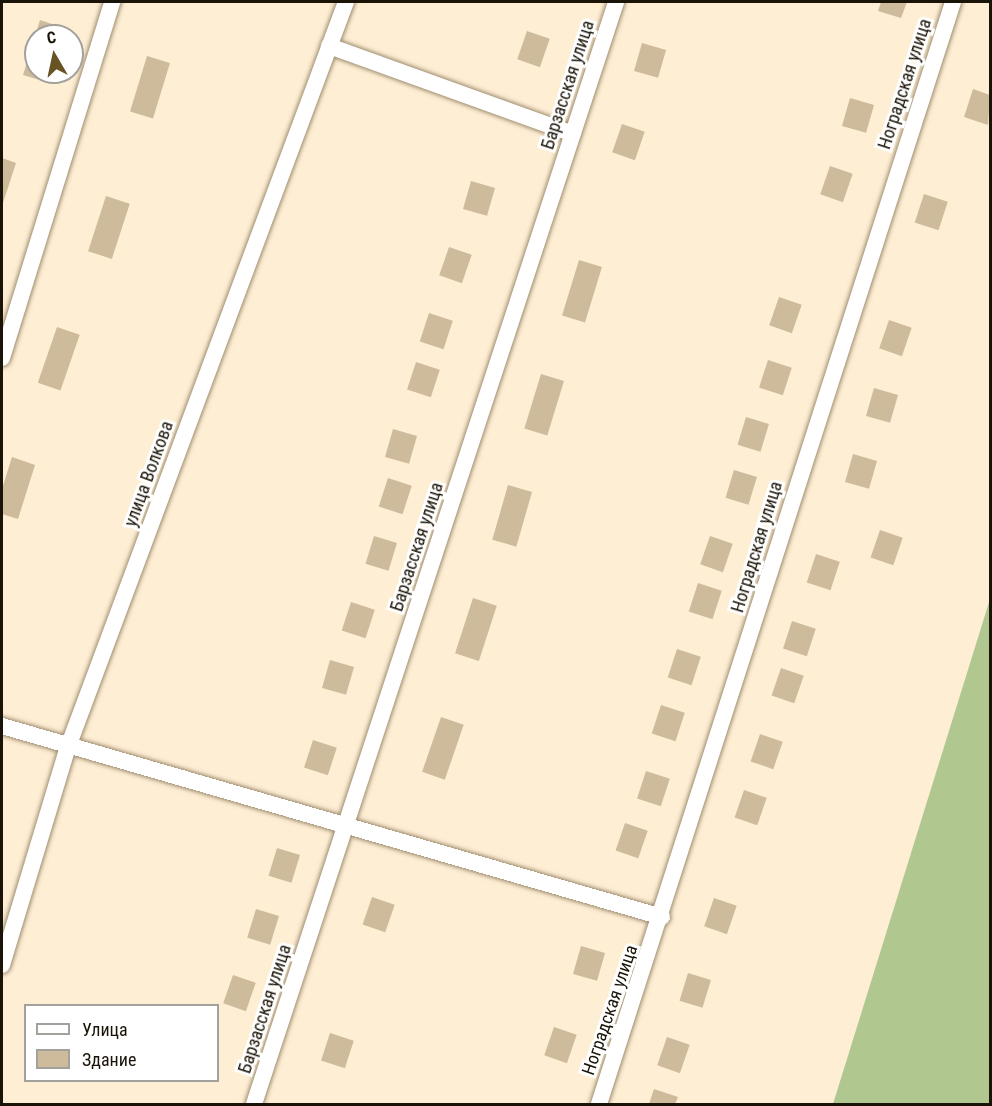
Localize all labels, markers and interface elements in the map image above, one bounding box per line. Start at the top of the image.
street label: Ноградская улица [874,16,936,152]
street label: Барзасская улица [537,18,599,152]
north arrow [24,24,84,84]
text: С [45,28,57,48]
street label: улица Волкова [120,418,178,530]
street label: Ноградская улица [727,479,787,615]
street label: Барзасская улица [386,480,448,614]
street label: Барзасская улица [234,942,296,1076]
street label: Ноградская улица [578,942,642,1078]
legend [24,1004,219,1082]
text: Улица [82,1019,128,1040]
text: Здание [82,1049,136,1070]

